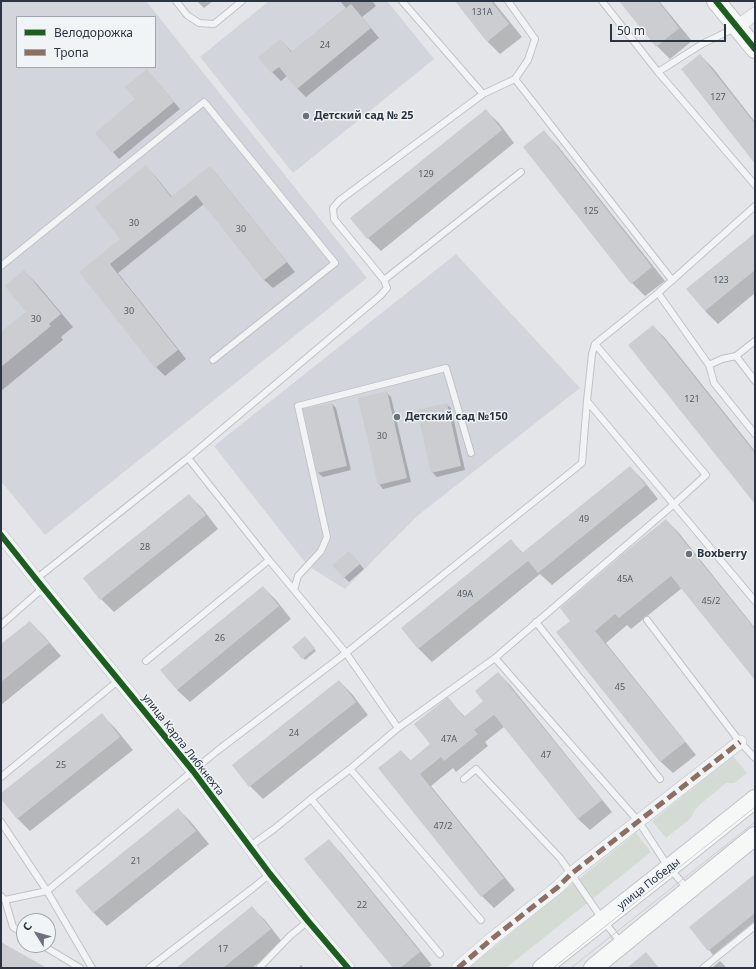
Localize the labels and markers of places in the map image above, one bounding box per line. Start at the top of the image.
place label: Детский сад № 25 [314,109,413,123]
marker: Детский сад № 25 [301,111,311,121]
place label: Детский сад №150 [405,410,508,424]
marker: Детский сад №150 [392,412,402,422]
place label: Boxberry [697,547,747,561]
marker: Boxberry [684,549,694,559]

